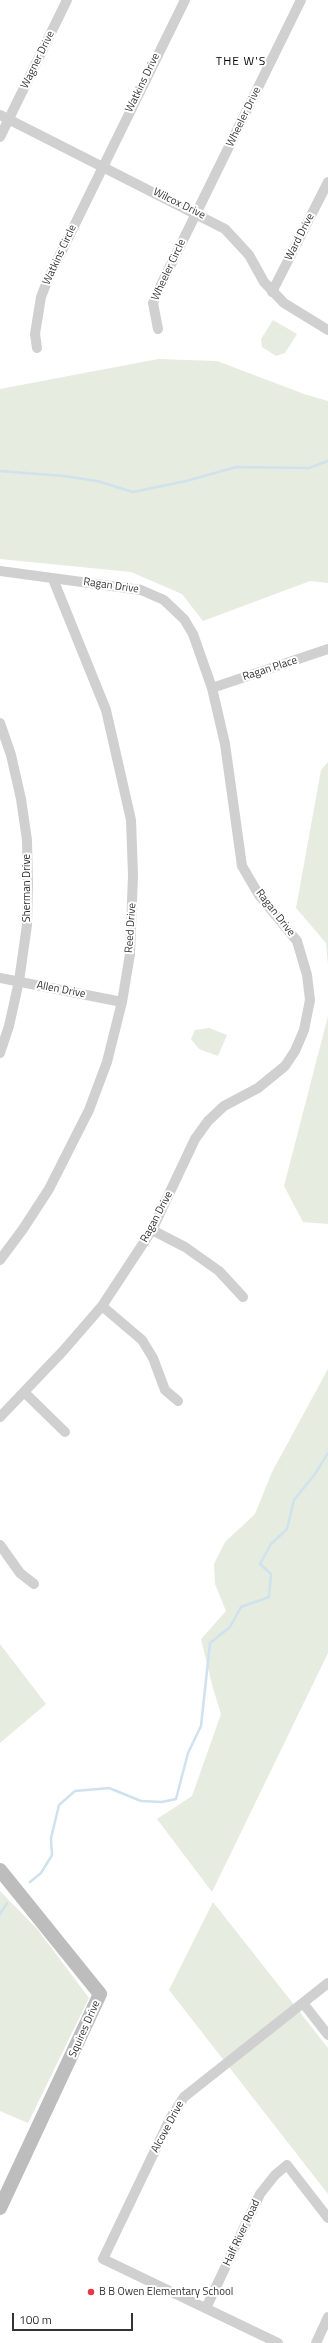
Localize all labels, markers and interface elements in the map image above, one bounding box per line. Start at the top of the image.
street label: Wagner Drive [18,29,58,91]
street label: Watkins Drive [123,51,163,115]
district label: THE W'S [216,55,266,69]
street label: Wheeler Drive [224,85,264,149]
street label: Wilcox Drive [151,186,207,222]
street label: Ward Drive [283,211,317,263]
street label: Watkins Circle [40,223,80,287]
street label: Wheeler Circle [149,237,189,303]
street label: Ragan Drive [82,576,140,596]
street label: Ragan Place [241,654,299,684]
street label: Sherman Drive [20,854,34,922]
street label: Ragan Drive [253,887,297,939]
street label: Reed Drive [123,903,139,953]
street label: Allen Drive [35,979,87,1001]
street label: Ragan Drive [138,1189,176,1245]
street label: Squires Drive [67,1999,103,2059]
street label: Alcove Drive [149,2099,187,2155]
street label: Half River Road [221,2198,263,2268]
place label: B B Owen Elementary School [99,2285,233,2299]
marker: B B Owen Elementary School [86,2287,96,2297]
scale bar [14,2305,135,2331]
text: 100 m [19,2310,52,2329]

